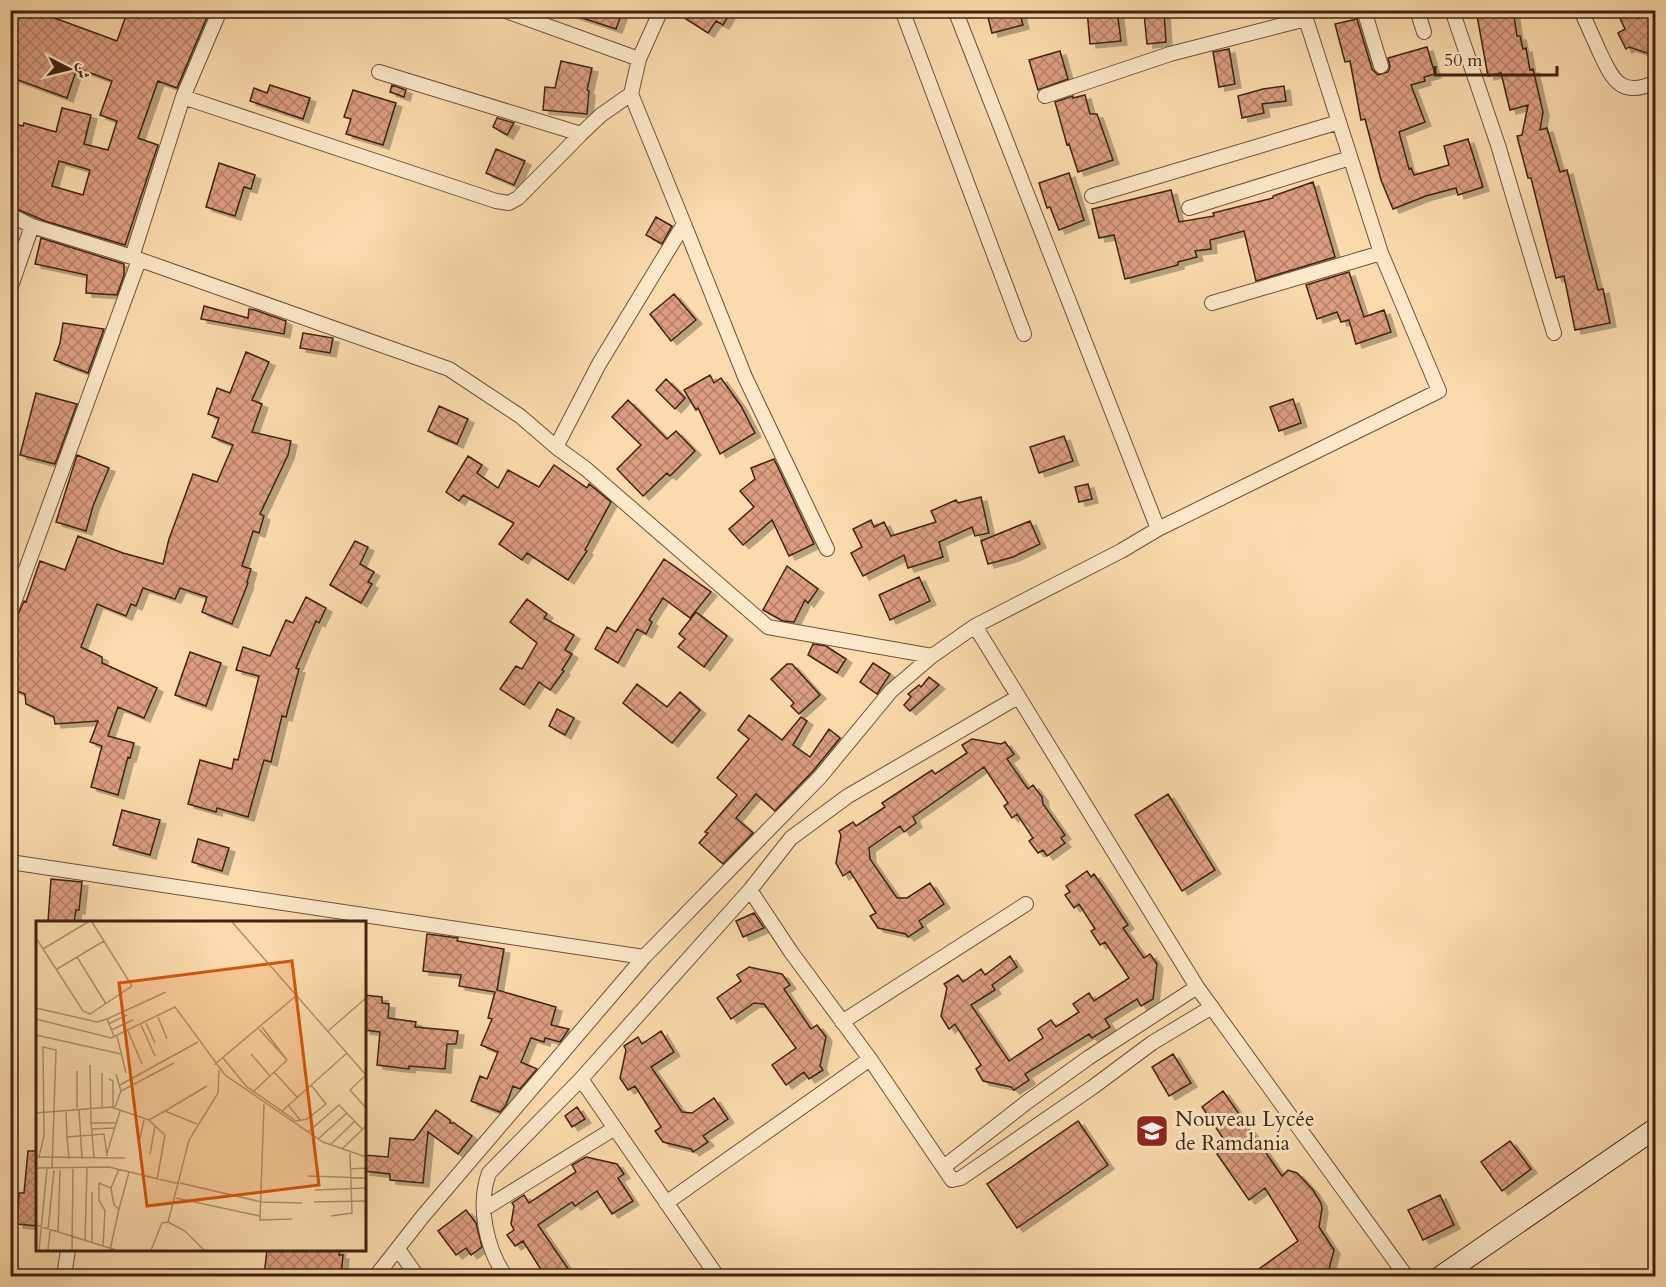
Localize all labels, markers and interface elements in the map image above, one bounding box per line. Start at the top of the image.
north arrow [39,39,99,99]
scale bar [1435,39,1556,77]
text: 50 m [1444,48,1483,73]
text: ش [71,61,95,80]
inset map [36,921,366,1251]
place label: Nouveau Lycée de Ramdania [1175,1105,1315,1158]
school or university icon: Nouveau Lycée de Ramdania [1134,1113,1170,1149]

